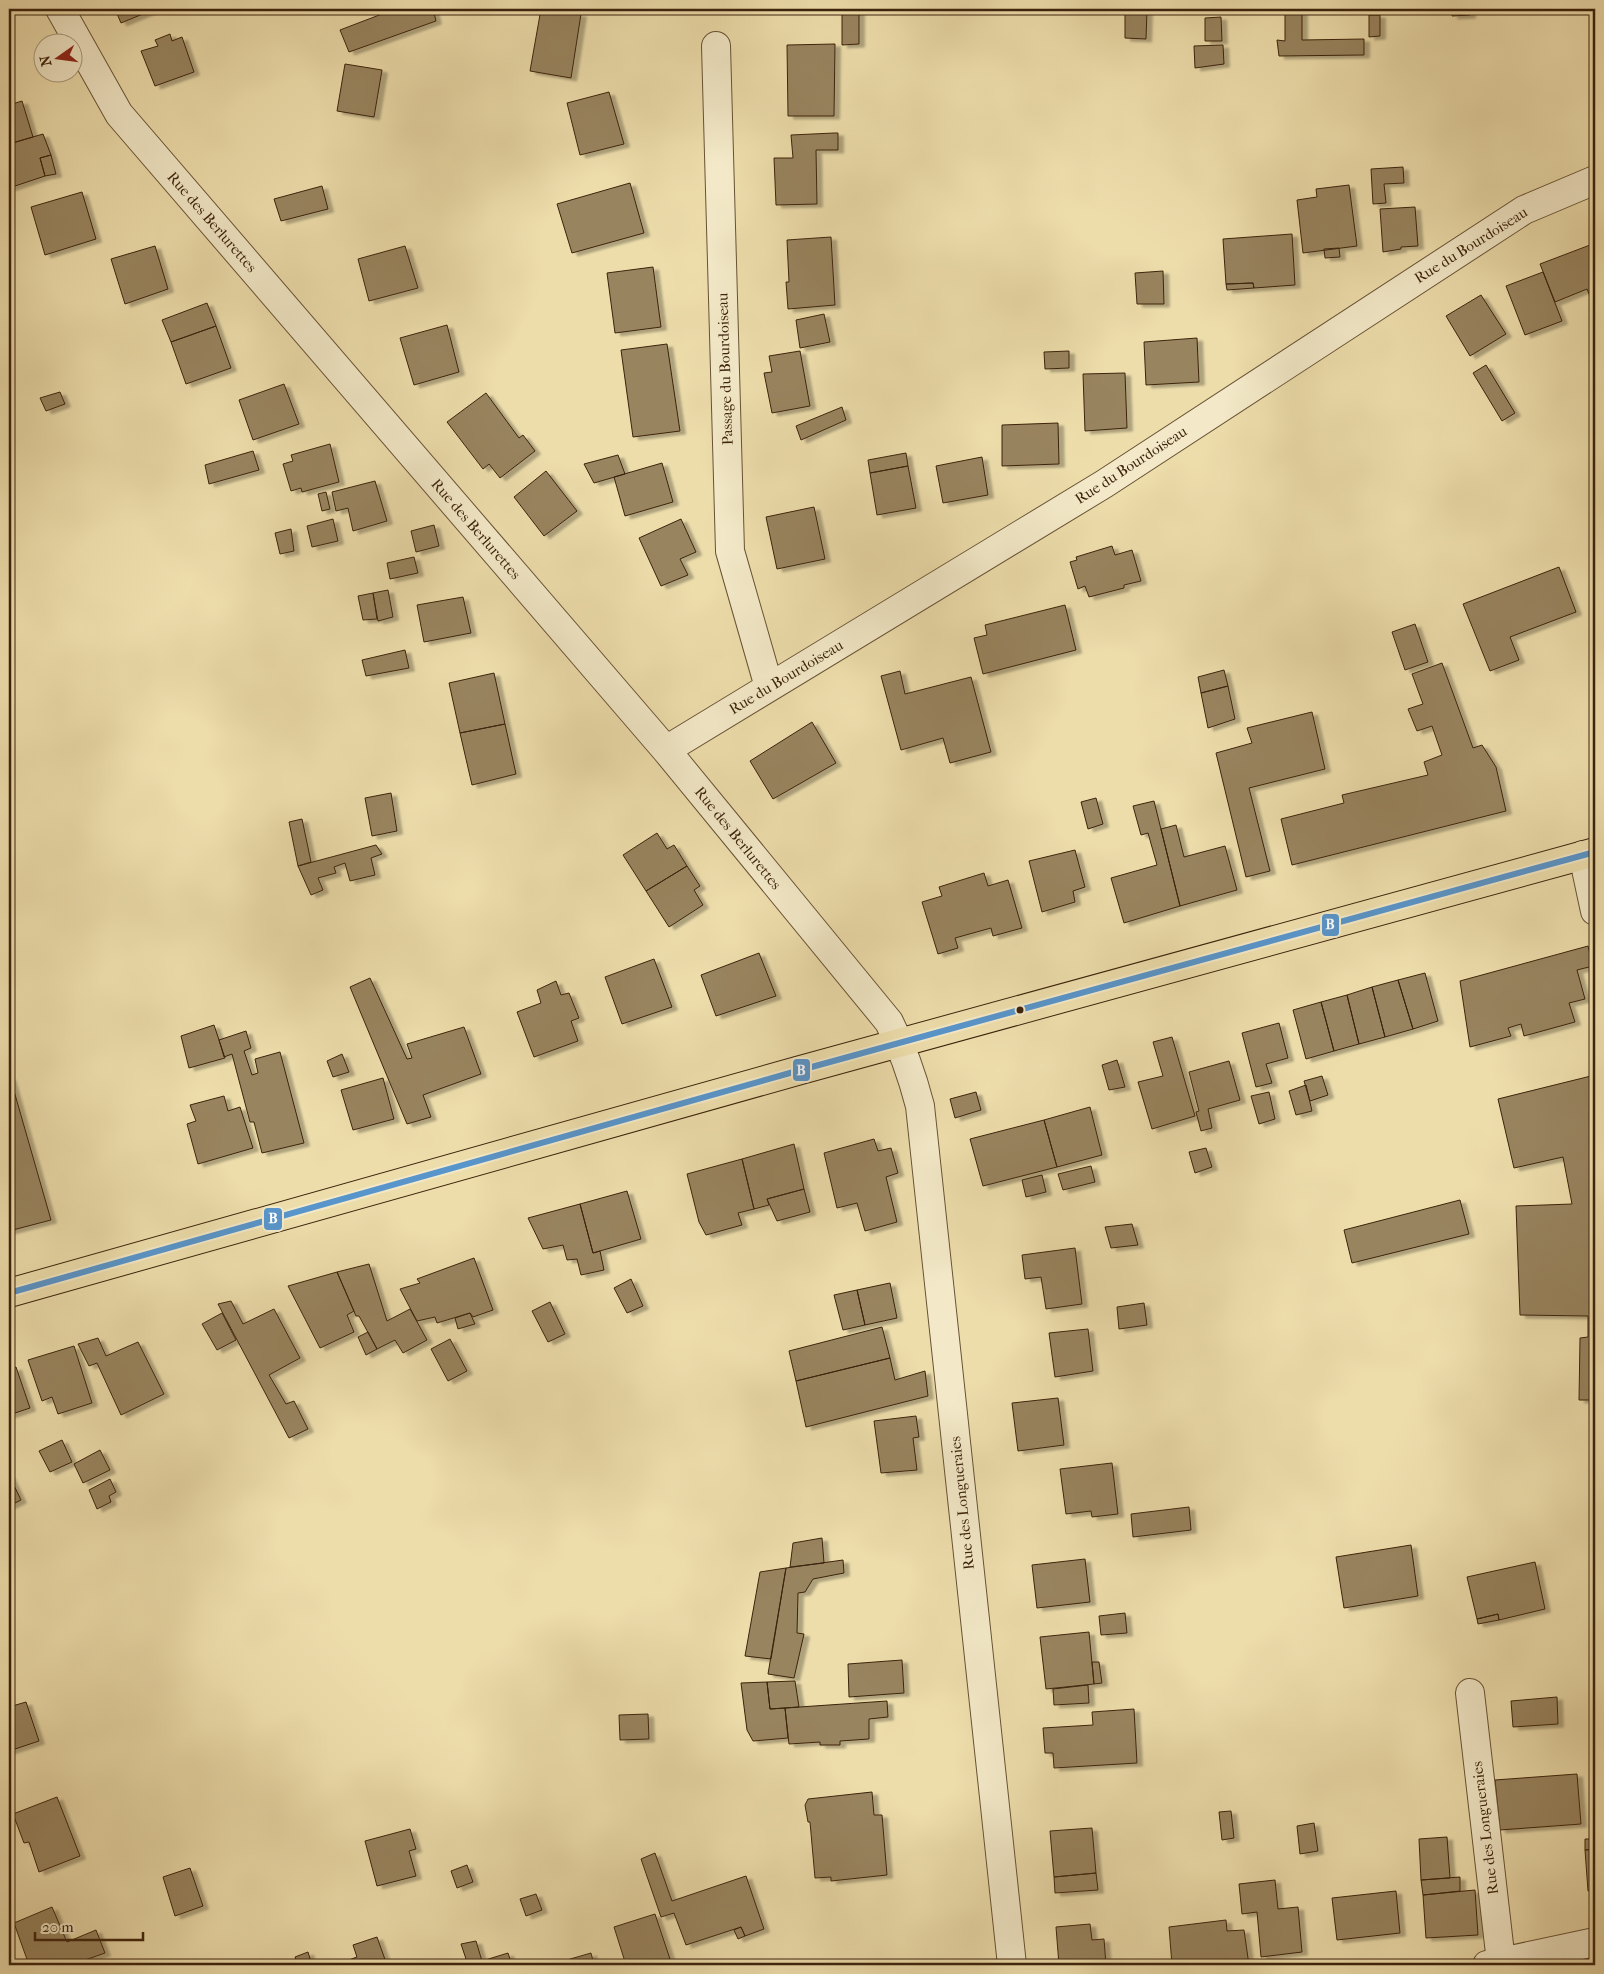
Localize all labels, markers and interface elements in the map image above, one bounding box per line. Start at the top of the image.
north arrow [32,32,82,82]
text: N [36,53,55,68]
street label: Rue des Berlurettes [163,168,261,276]
street label: Rue du Bourdoiseau [1411,203,1531,287]
street label: Passage du Bourdoiseau [713,292,737,446]
street label: Rue du Bourdoiseau [1072,422,1191,508]
street label: Rue des Berlurettes [427,475,525,583]
street label: Rue du Bourdoiseau [726,636,847,718]
street label: Rue des Berlurettes [691,783,785,894]
line badge: B [1321,913,1340,937]
text: B [1325,916,1335,933]
unlabelled marker [1015,1005,1025,1015]
line badge: B [792,1058,811,1082]
text: B [796,1062,806,1079]
line badge: B [263,1207,283,1231]
text: B [268,1210,278,1227]
street label: Rue des Longueraies [946,1435,978,1571]
street label: Rue des Longueraies [1468,1760,1502,1896]
scale bar [35,1909,142,1941]
text: 20 m [42,1918,74,1936]

